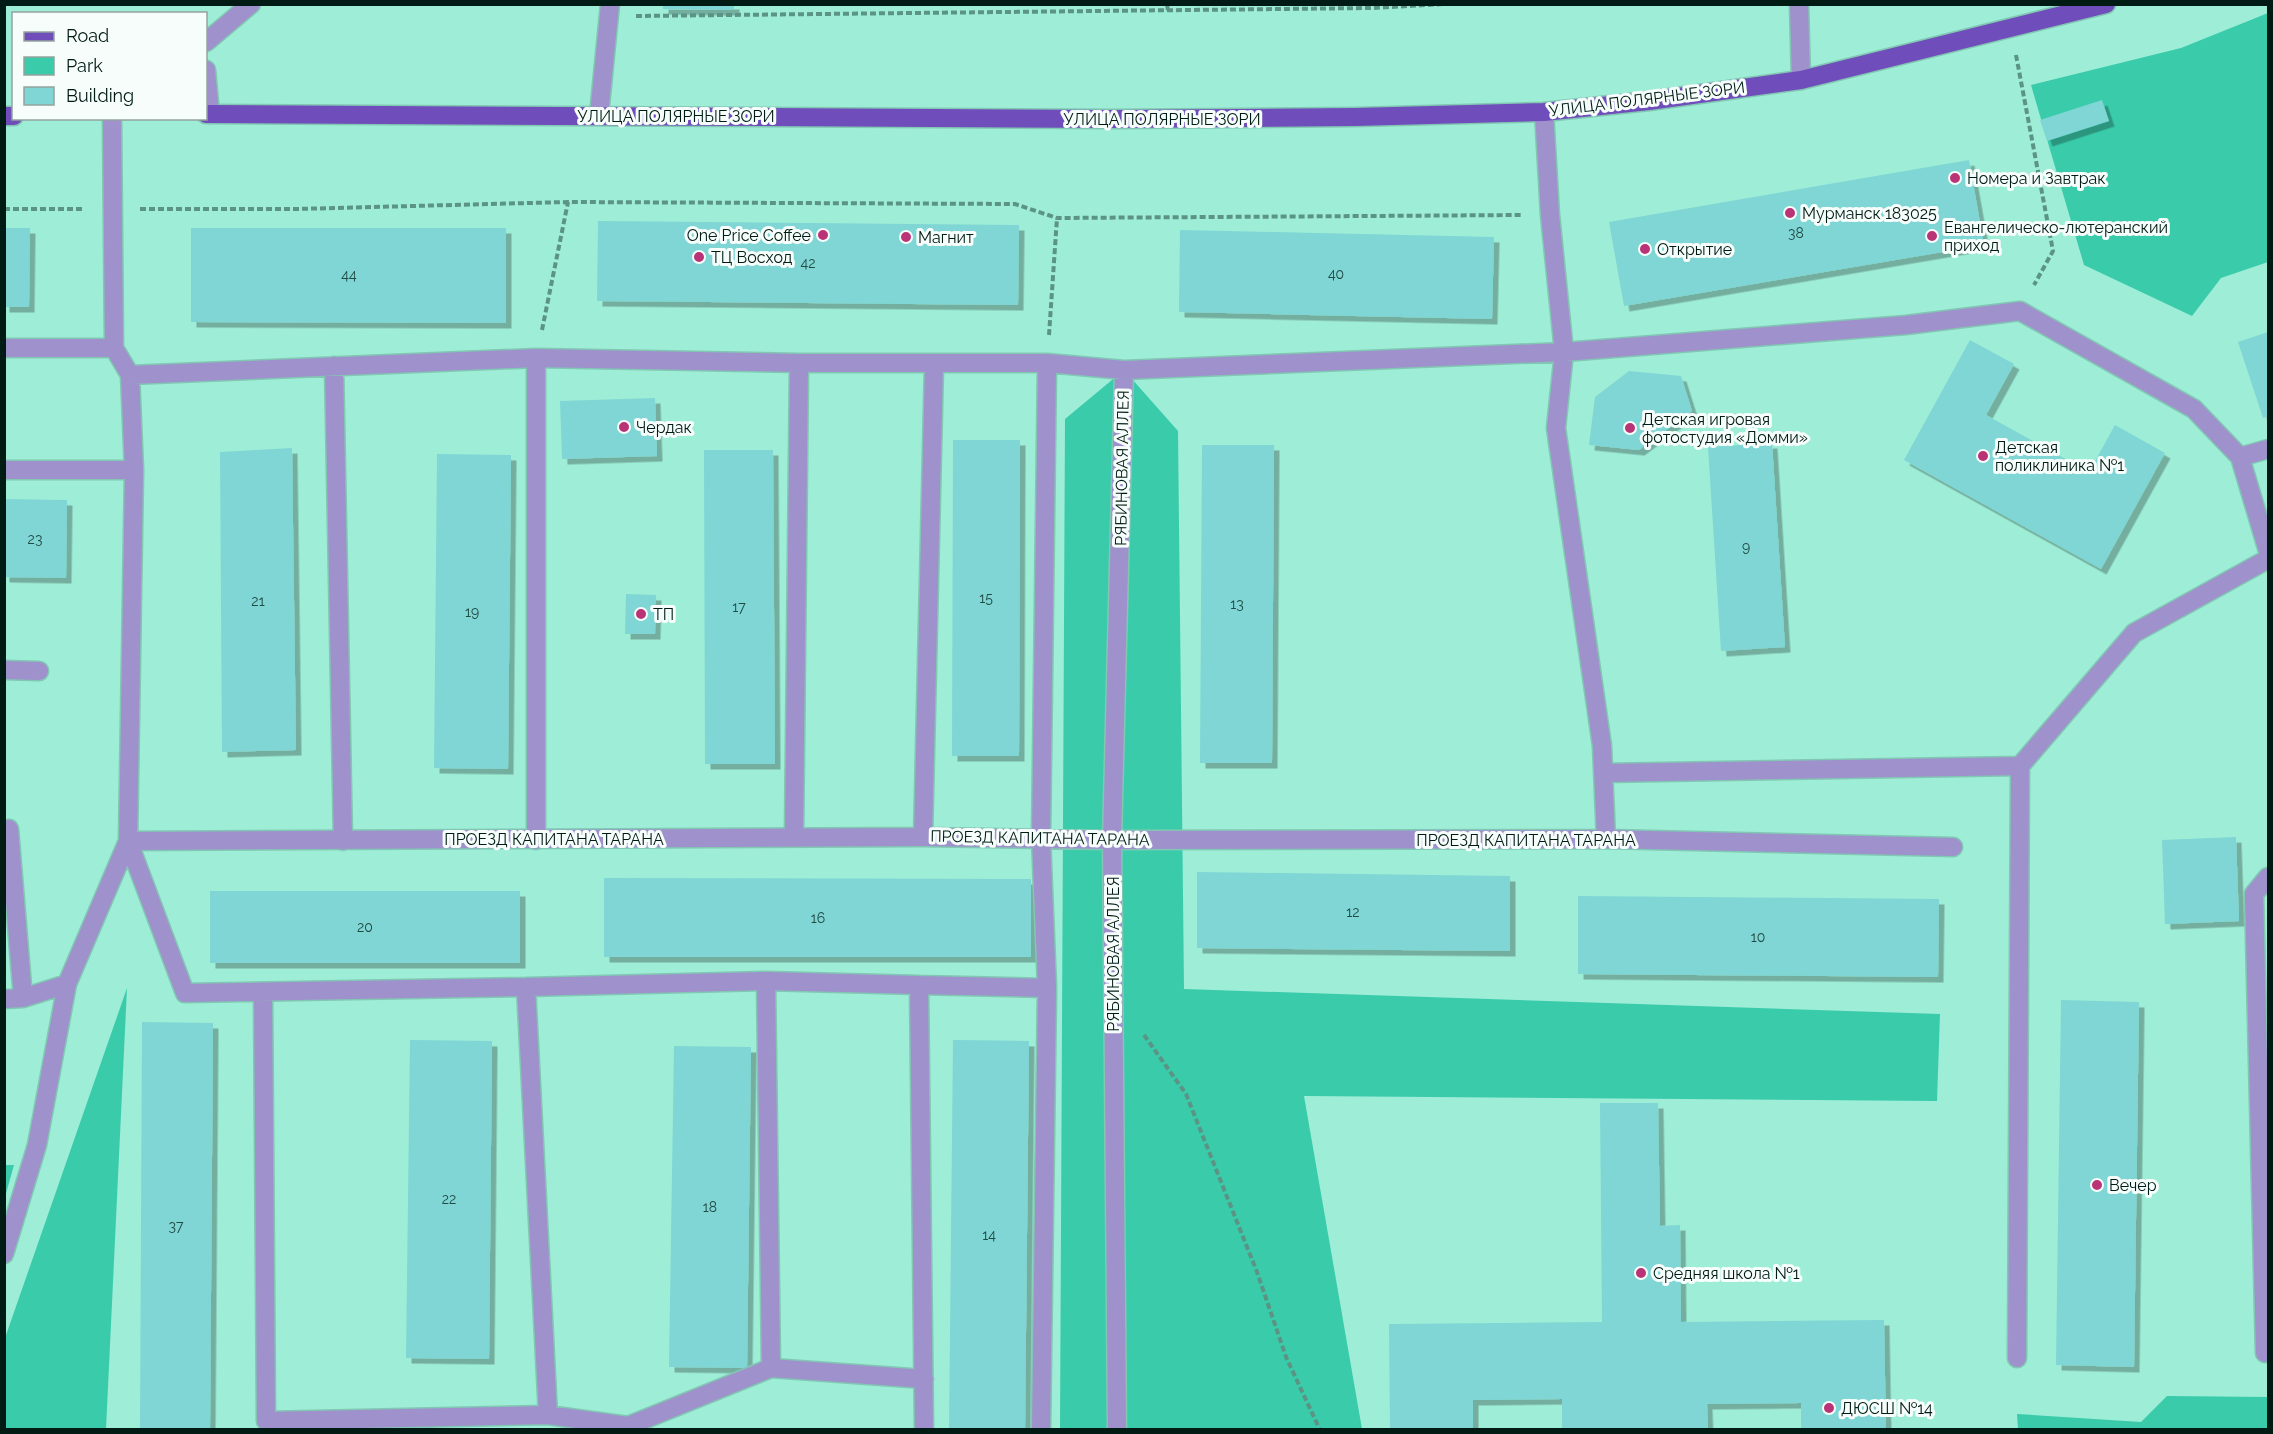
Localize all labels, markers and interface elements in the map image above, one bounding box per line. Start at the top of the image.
legend [12,12,207,120]
text: Road [66,25,109,46]
text: Park [66,55,103,76]
street label: УЛИЦА ПОЛЯРНЫЕ ЗОРИ [1548,78,1746,120]
text: Building [66,85,134,106]
street label: УЛИЦА ПОЛЯРНЫЕ ЗОРИ [577,107,775,126]
street label: УЛИЦА ПОЛЯРНЫЕ ЗОРИ [1063,110,1261,129]
place label: Номера и Завтрак [1967,169,2106,188]
marker: Номера и Завтрак [1948,171,1962,185]
place label: Мурманск 183025 [1802,204,1937,223]
marker: Мурманск 183025 [1783,206,1797,220]
place label: Евангелическо-лютеранский приход [1944,218,2168,255]
house number: 38 [1788,225,1804,241]
place label: One Price Coffee [687,226,811,245]
marker: One Price Coffee [816,228,830,242]
place label: Магнит [918,228,974,247]
marker: Евангелическо-лютеранский приход [1925,229,1939,243]
marker: Магнит [899,230,913,244]
place label: Открытие [1657,240,1732,259]
marker: Открытие [1638,242,1652,256]
place label: ТЦ Восход [711,248,792,267]
marker: ТЦ Восход [692,250,706,264]
house number: 42 [801,255,815,271]
house number: 40 [1328,266,1344,282]
house number: 44 [341,267,357,283]
street label: РЯБИНОВАЯ АЛЛЕЯ [1111,390,1133,546]
place label: Детская игровая фотостудия «Домми» [1642,410,1808,447]
place label: Чердак [636,418,692,437]
marker: Чердак [617,420,631,434]
marker: Детская игровая фотостудия «Домми» [1623,421,1637,435]
place label: Детская поликлиника №1 [1995,438,2124,475]
marker: Детская поликлиника №1 [1976,449,1990,463]
house number: 23 [28,531,42,547]
house number: 9 [1742,539,1750,555]
house number: 15 [979,590,993,606]
house number: 21 [251,593,265,609]
house number: 13 [1230,596,1244,612]
house number: 17 [732,599,746,615]
house number: 19 [465,604,479,620]
place label: ТП [653,605,674,624]
marker: ТП [634,607,648,621]
street label: ПРОЕЗД КАПИТАНА ТАРАНА [930,827,1150,849]
street label: ПРОЕЗД КАПИТАНА ТАРАНА [444,830,664,849]
street label: ПРОЕЗД КАПИТАНА ТАРАНА [1416,831,1636,850]
street label: РЯБИНОВАЯ АЛЛЕЯ [1104,876,1123,1032]
house number: 12 [1346,904,1360,920]
house number: 16 [811,910,825,926]
house number: 20 [357,919,373,935]
house number: 10 [1751,929,1765,945]
place label: Вечер [2109,1176,2157,1195]
marker: Вечер [2090,1178,2104,1192]
house number: 22 [442,1191,456,1207]
house number: 18 [703,1199,717,1215]
house number: 37 [169,1218,184,1234]
house number: 14 [982,1227,996,1243]
place label: Средняя школа №1 [1653,1264,1800,1283]
marker: Средняя школа №1 [1634,1266,1648,1280]
place label: ДЮСШ №14 [1841,1399,1933,1418]
marker: ДЮСШ №14 [1822,1401,1836,1415]

